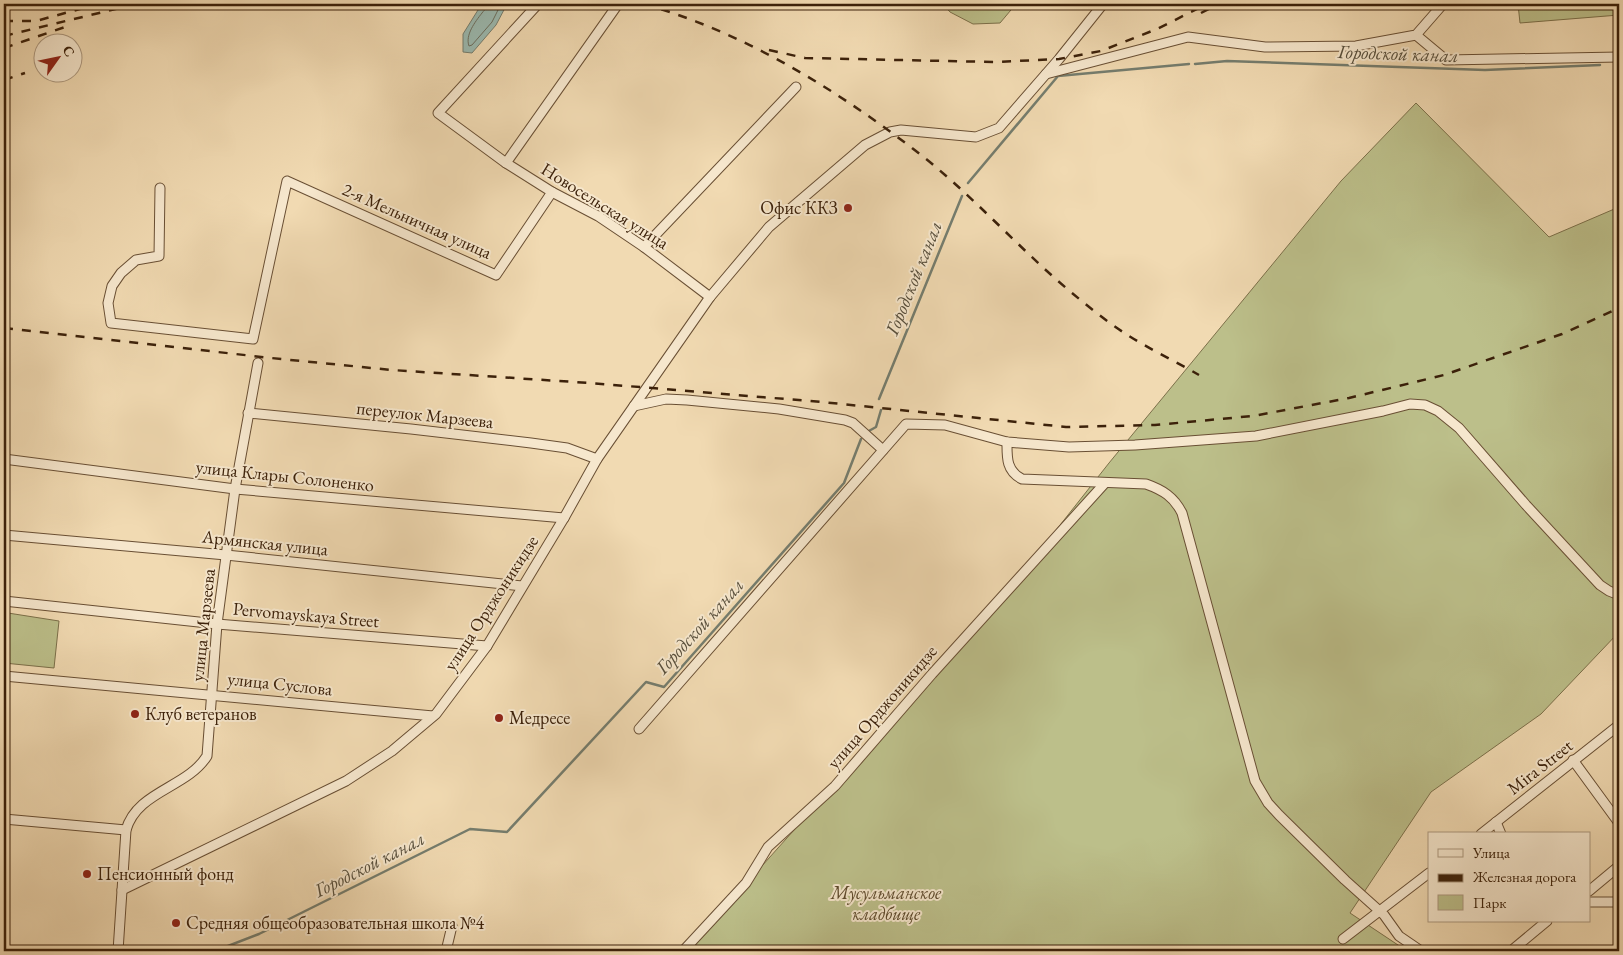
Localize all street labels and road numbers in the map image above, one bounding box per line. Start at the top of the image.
street label: Новосельская улица [537,157,674,254]
street label: 2-я Мельничная улица [339,177,496,264]
street label: переулок Марзеева [356,396,495,433]
street label: улица Клары Солоненко [195,455,375,496]
street label: Армянская улица [200,524,330,561]
street label: улица Орджоникидзе [438,531,543,675]
street label: улица Марзеева [185,567,220,682]
street label: Pervomayskaya Street [232,597,380,632]
street label: улица Орджоникидзе [822,640,942,773]
street label: улица Суслова [227,667,334,701]
street label: Mira Street [1502,734,1577,799]

